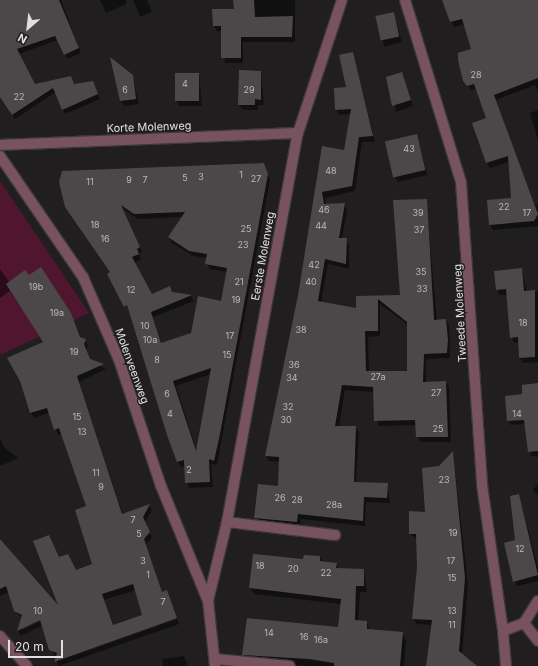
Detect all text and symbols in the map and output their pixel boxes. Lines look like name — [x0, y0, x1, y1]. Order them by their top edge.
north arrow — [8, 8, 48, 48]
text: N — [15, 30, 29, 47]
house number: 28 — [470, 70, 482, 80]
house number: 4 — [182, 79, 188, 89]
house number: 6 — [122, 85, 128, 95]
house number: 29 — [243, 85, 255, 95]
house number: 22 — [14, 92, 24, 102]
street label: Korte Molenweg — [106, 119, 192, 135]
house number: 43 — [403, 144, 415, 154]
house number: 48 — [325, 166, 337, 176]
house number: 1 — [239, 170, 243, 180]
house number: 3 — [198, 172, 204, 182]
house number: 5 — [182, 173, 188, 183]
house number: 27 — [251, 174, 261, 184]
house number: 9 — [126, 175, 132, 185]
house number: 7 — [142, 175, 148, 185]
house number: 11 — [86, 177, 94, 187]
house number: 22 — [499, 202, 509, 212]
house number: 46 — [318, 205, 330, 215]
house number: 39 — [412, 208, 424, 218]
house number: 17 — [523, 208, 531, 218]
street label: Eerste Molenweg — [249, 211, 277, 301]
house number: 18 — [90, 220, 100, 230]
house number: 44 — [315, 221, 327, 231]
house number: 25 — [241, 224, 251, 234]
house number: 37 — [414, 225, 424, 235]
house number: 16 — [100, 234, 110, 244]
house number: 23 — [237, 240, 249, 250]
house number: 42 — [308, 260, 320, 270]
street label: Tweede Molenweg — [451, 264, 469, 362]
house number: 35 — [415, 267, 427, 277]
house number: 21 — [234, 277, 244, 287]
house number: 40 — [305, 277, 317, 287]
house number: 19b — [29, 282, 43, 292]
house number: 33 — [416, 284, 428, 294]
house number: 12 — [126, 285, 136, 295]
house number: 19 — [231, 295, 241, 305]
house number: 19a — [50, 308, 64, 318]
house number: 18 — [518, 318, 528, 328]
house number: 10 — [140, 321, 150, 331]
house number: 38 — [295, 325, 307, 335]
street label: Molenveenweg — [112, 327, 152, 405]
house number: 17 — [226, 331, 234, 341]
house number: 10a — [143, 335, 157, 345]
house number: 19 — [69, 347, 79, 357]
house number: 15 — [222, 350, 232, 360]
house number: 8 — [154, 355, 160, 365]
house number: 36 — [288, 360, 300, 370]
house number: 27a — [370, 372, 386, 382]
house number: 34 — [286, 373, 298, 383]
house number: 27 — [431, 388, 441, 398]
house number: 6 — [164, 389, 170, 399]
house number: 32 — [282, 402, 294, 412]
house number: 4 — [167, 409, 173, 419]
house number: 14 — [512, 409, 522, 419]
house number: 15 — [72, 412, 82, 422]
house number: 30 — [280, 415, 292, 425]
house number: 25 — [433, 424, 443, 434]
house number: 13 — [77, 427, 87, 437]
house number: 2 — [186, 465, 192, 475]
house number: 11 — [92, 468, 100, 478]
house number: 23 — [438, 475, 450, 485]
house number: 9 — [98, 482, 104, 492]
house number: 26 — [274, 493, 286, 503]
house number: 28 — [291, 495, 303, 505]
house number: 28a — [326, 500, 342, 510]
house number: 7 — [130, 515, 136, 525]
house number: 19 — [448, 528, 458, 538]
house number: 5 — [136, 529, 142, 539]
house number: 12 — [515, 544, 525, 554]
house number: 3 — [140, 556, 146, 566]
house number: 17 — [447, 556, 455, 566]
house number: 18 — [255, 561, 265, 571]
house number: 20 — [287, 564, 299, 574]
house number: 22 — [321, 568, 331, 578]
house number: 1 — [146, 570, 150, 580]
house number: 15 — [447, 573, 457, 583]
house number: 7 — [160, 597, 166, 607]
house number: 10 — [33, 606, 43, 616]
house number: 13 — [447, 606, 457, 616]
house number: 11 — [448, 620, 456, 630]
house number: 14 — [264, 628, 274, 638]
scale bar — [10, 632, 65, 658]
house number: 16 — [299, 632, 309, 642]
house number: 16a — [314, 635, 328, 645]
text: 20 m — [15, 639, 44, 654]

